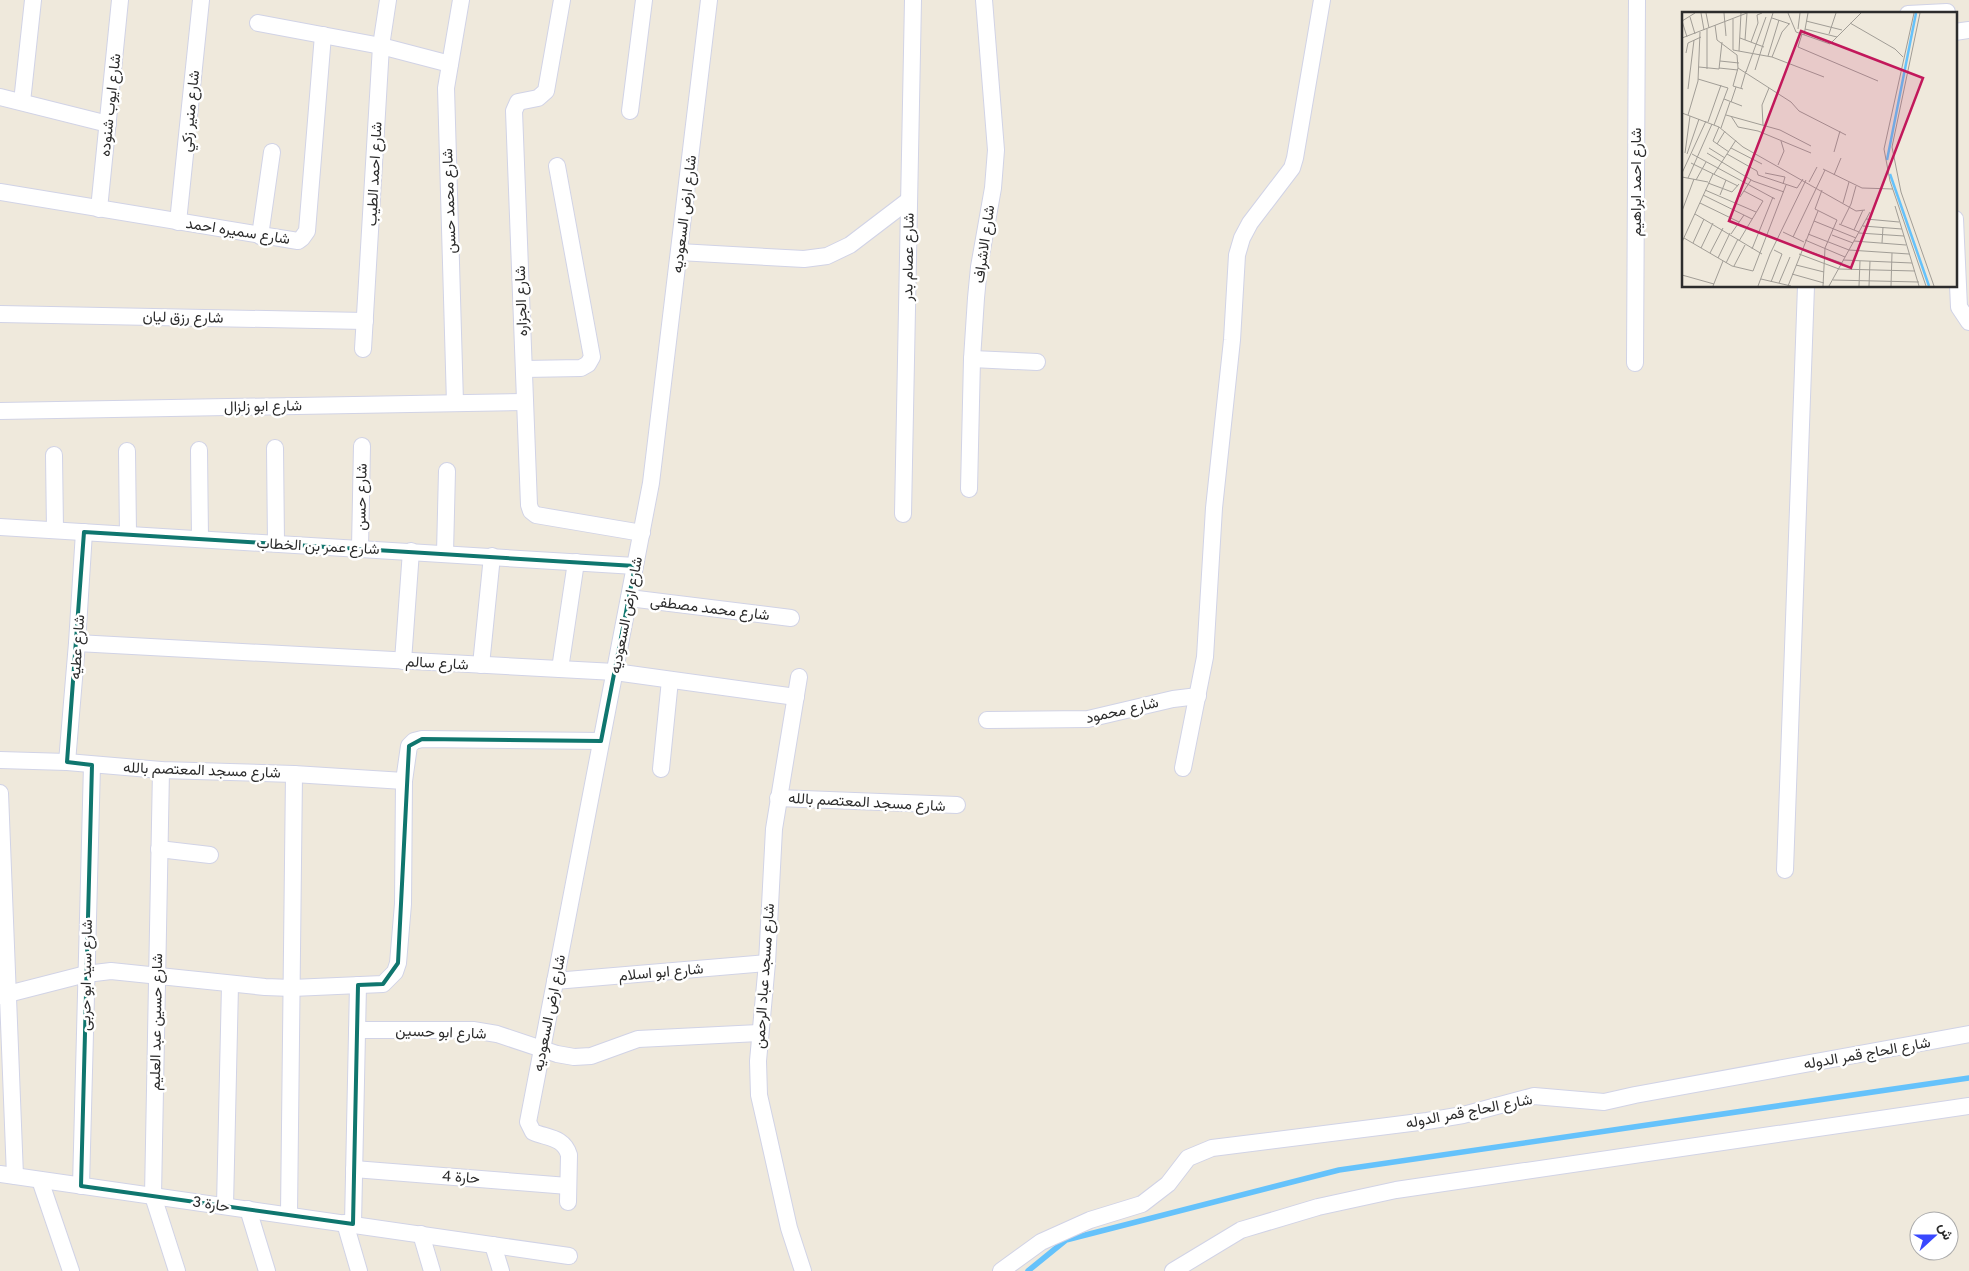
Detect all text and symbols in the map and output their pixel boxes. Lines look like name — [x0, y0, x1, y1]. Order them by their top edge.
inset map — [1682, 12, 1956, 288]
street label: شارع ايوب شنوده — [97, 52, 126, 158]
street label: شارع منير زكي — [178, 69, 207, 153]
street label: شارع احمد الطيب — [363, 121, 388, 227]
street label: شارع احمد ابراهيم — [1628, 127, 1647, 236]
street label: شارع محمد حسن — [439, 148, 462, 254]
street label: شارع ارض السعوديه — [669, 154, 702, 274]
street label: شارع الاشراف — [971, 204, 1000, 285]
street label: شارع عصام بدر — [899, 213, 920, 302]
street label: شارع سميره احمد — [184, 215, 291, 250]
street label: شارع الجزاره — [512, 265, 533, 337]
street label: شارع رزق ليان — [142, 308, 224, 329]
street label: شارع ابو زلزال — [224, 397, 302, 418]
street label: شارع حسن — [352, 463, 373, 531]
street label: شارع عمر بن الخطاب — [256, 535, 380, 560]
street label: شارع ارض السعوديه — [607, 555, 648, 675]
street label: شارع محمد مصطفى — [649, 593, 771, 626]
street label: شارع عطيه — [67, 614, 90, 680]
street label: شارع سالم — [405, 653, 469, 676]
street label: شارع محمود — [1084, 694, 1161, 729]
street label: شارع مسجد المعتصم بالله — [123, 759, 281, 784]
street label: شارع مسجد المعتصم بالله — [788, 790, 946, 817]
street label: شارع مسجد عباد الرحمن — [751, 903, 780, 1049]
street label: شارع سيد ابو حربى — [77, 919, 98, 1031]
street label: شارع حسين عبد العليم — [147, 953, 168, 1091]
street label: شارع ارض السعوديه — [530, 953, 571, 1073]
street label: شارع ابو اسلام — [618, 960, 704, 987]
street label: شارع ابو حسين — [395, 1022, 487, 1045]
street label: شارع الحاج قمر الدوله — [1802, 1034, 1932, 1075]
street label: شارع الحاج قمر الدوله — [1404, 1091, 1534, 1134]
street label: حارة 4 — [441, 1168, 480, 1189]
street label: حارة 3 — [191, 1193, 231, 1218]
north arrow — [1909, 1211, 1959, 1261]
text: ش — [1934, 1221, 1956, 1243]

